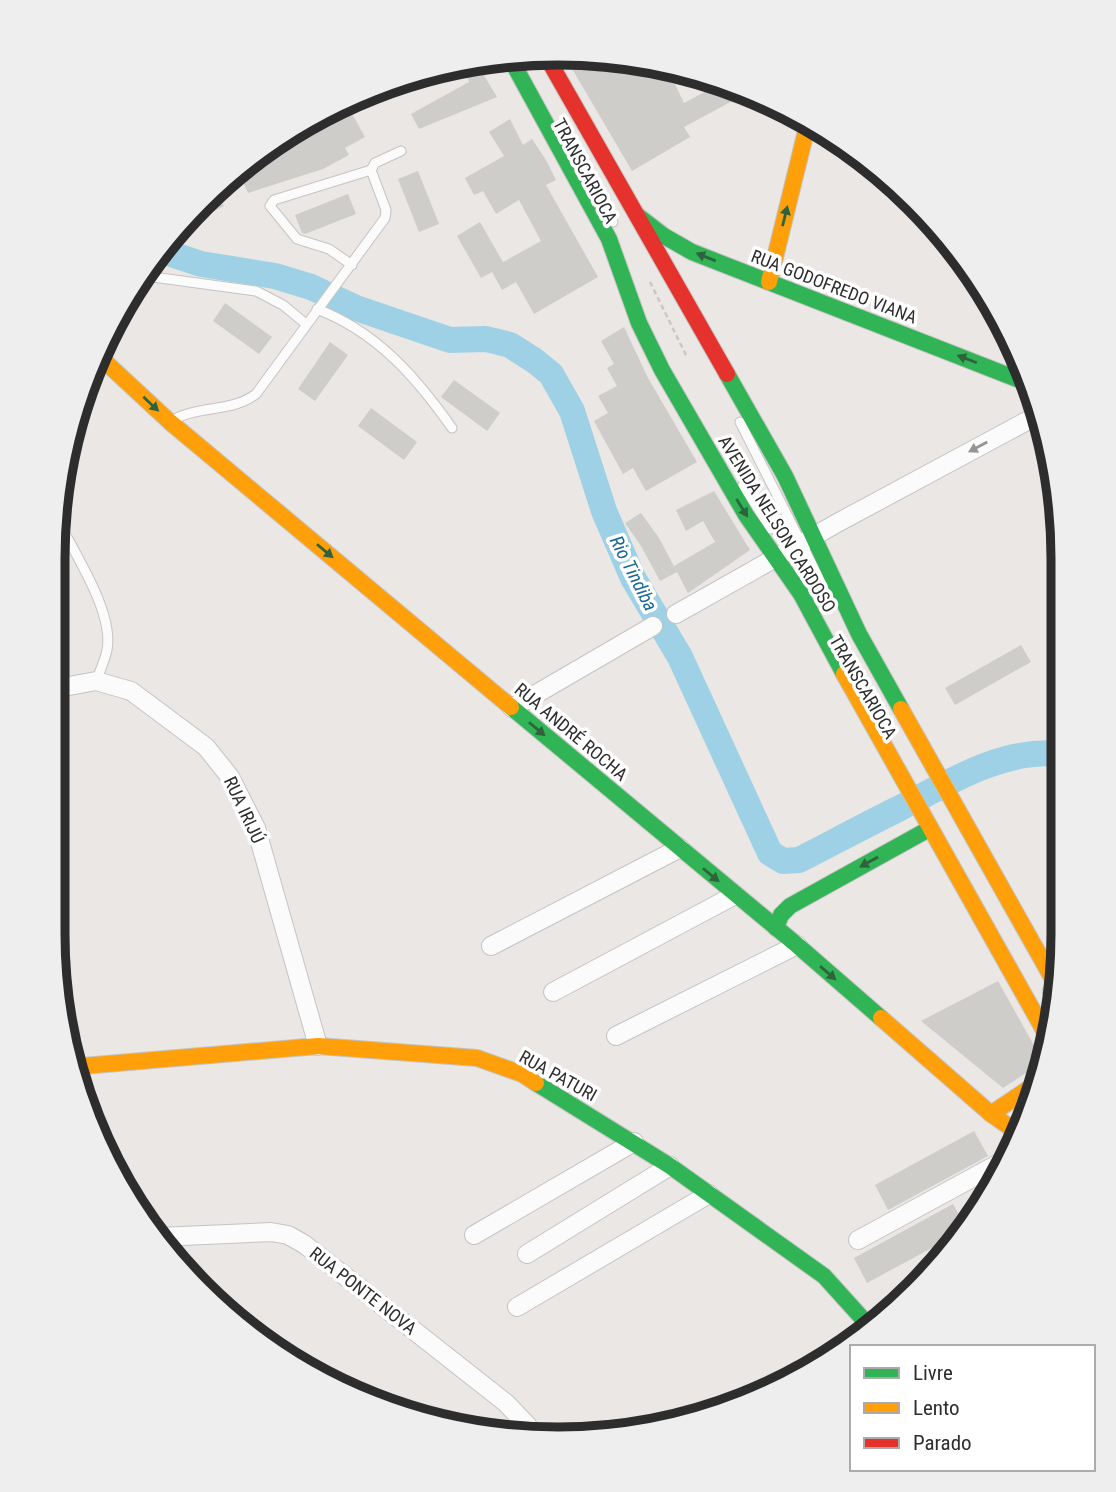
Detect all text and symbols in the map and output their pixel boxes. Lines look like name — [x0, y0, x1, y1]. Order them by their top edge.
street label: TRANSCARIOCA — [549, 115, 622, 227]
one-way arrow — [780, 205, 791, 227]
street label: RUA GODOFREDO VIANA — [748, 245, 921, 328]
one-way arrow — [695, 252, 716, 263]
one-way arrow — [956, 354, 977, 365]
one-way arrow — [142, 396, 159, 412]
street label: AVENIDA NELSON CARDOSO — [714, 432, 840, 616]
one-way arrow — [969, 441, 988, 453]
one-way arrow — [735, 498, 748, 518]
water label: Rio Tindiba — [605, 532, 662, 615]
one-way arrow — [316, 543, 334, 559]
street label: TRANSCARIOCA — [825, 631, 902, 743]
street label: RUA ANDRÉ ROCHA — [511, 678, 632, 785]
one-way arrow — [528, 721, 546, 737]
street label: RUA IRIJÚ — [220, 773, 269, 847]
one-way arrow — [860, 856, 879, 868]
one-way arrow — [703, 867, 720, 882]
one-way arrow — [820, 964, 837, 980]
street label: RUA PATURI — [516, 1046, 601, 1105]
street label: RUA PONTE NOVA — [306, 1242, 421, 1339]
legend — [850, 1345, 1095, 1471]
text: Livre — [913, 1361, 953, 1385]
text: Lento — [913, 1396, 960, 1420]
text: Parado — [913, 1431, 972, 1455]

